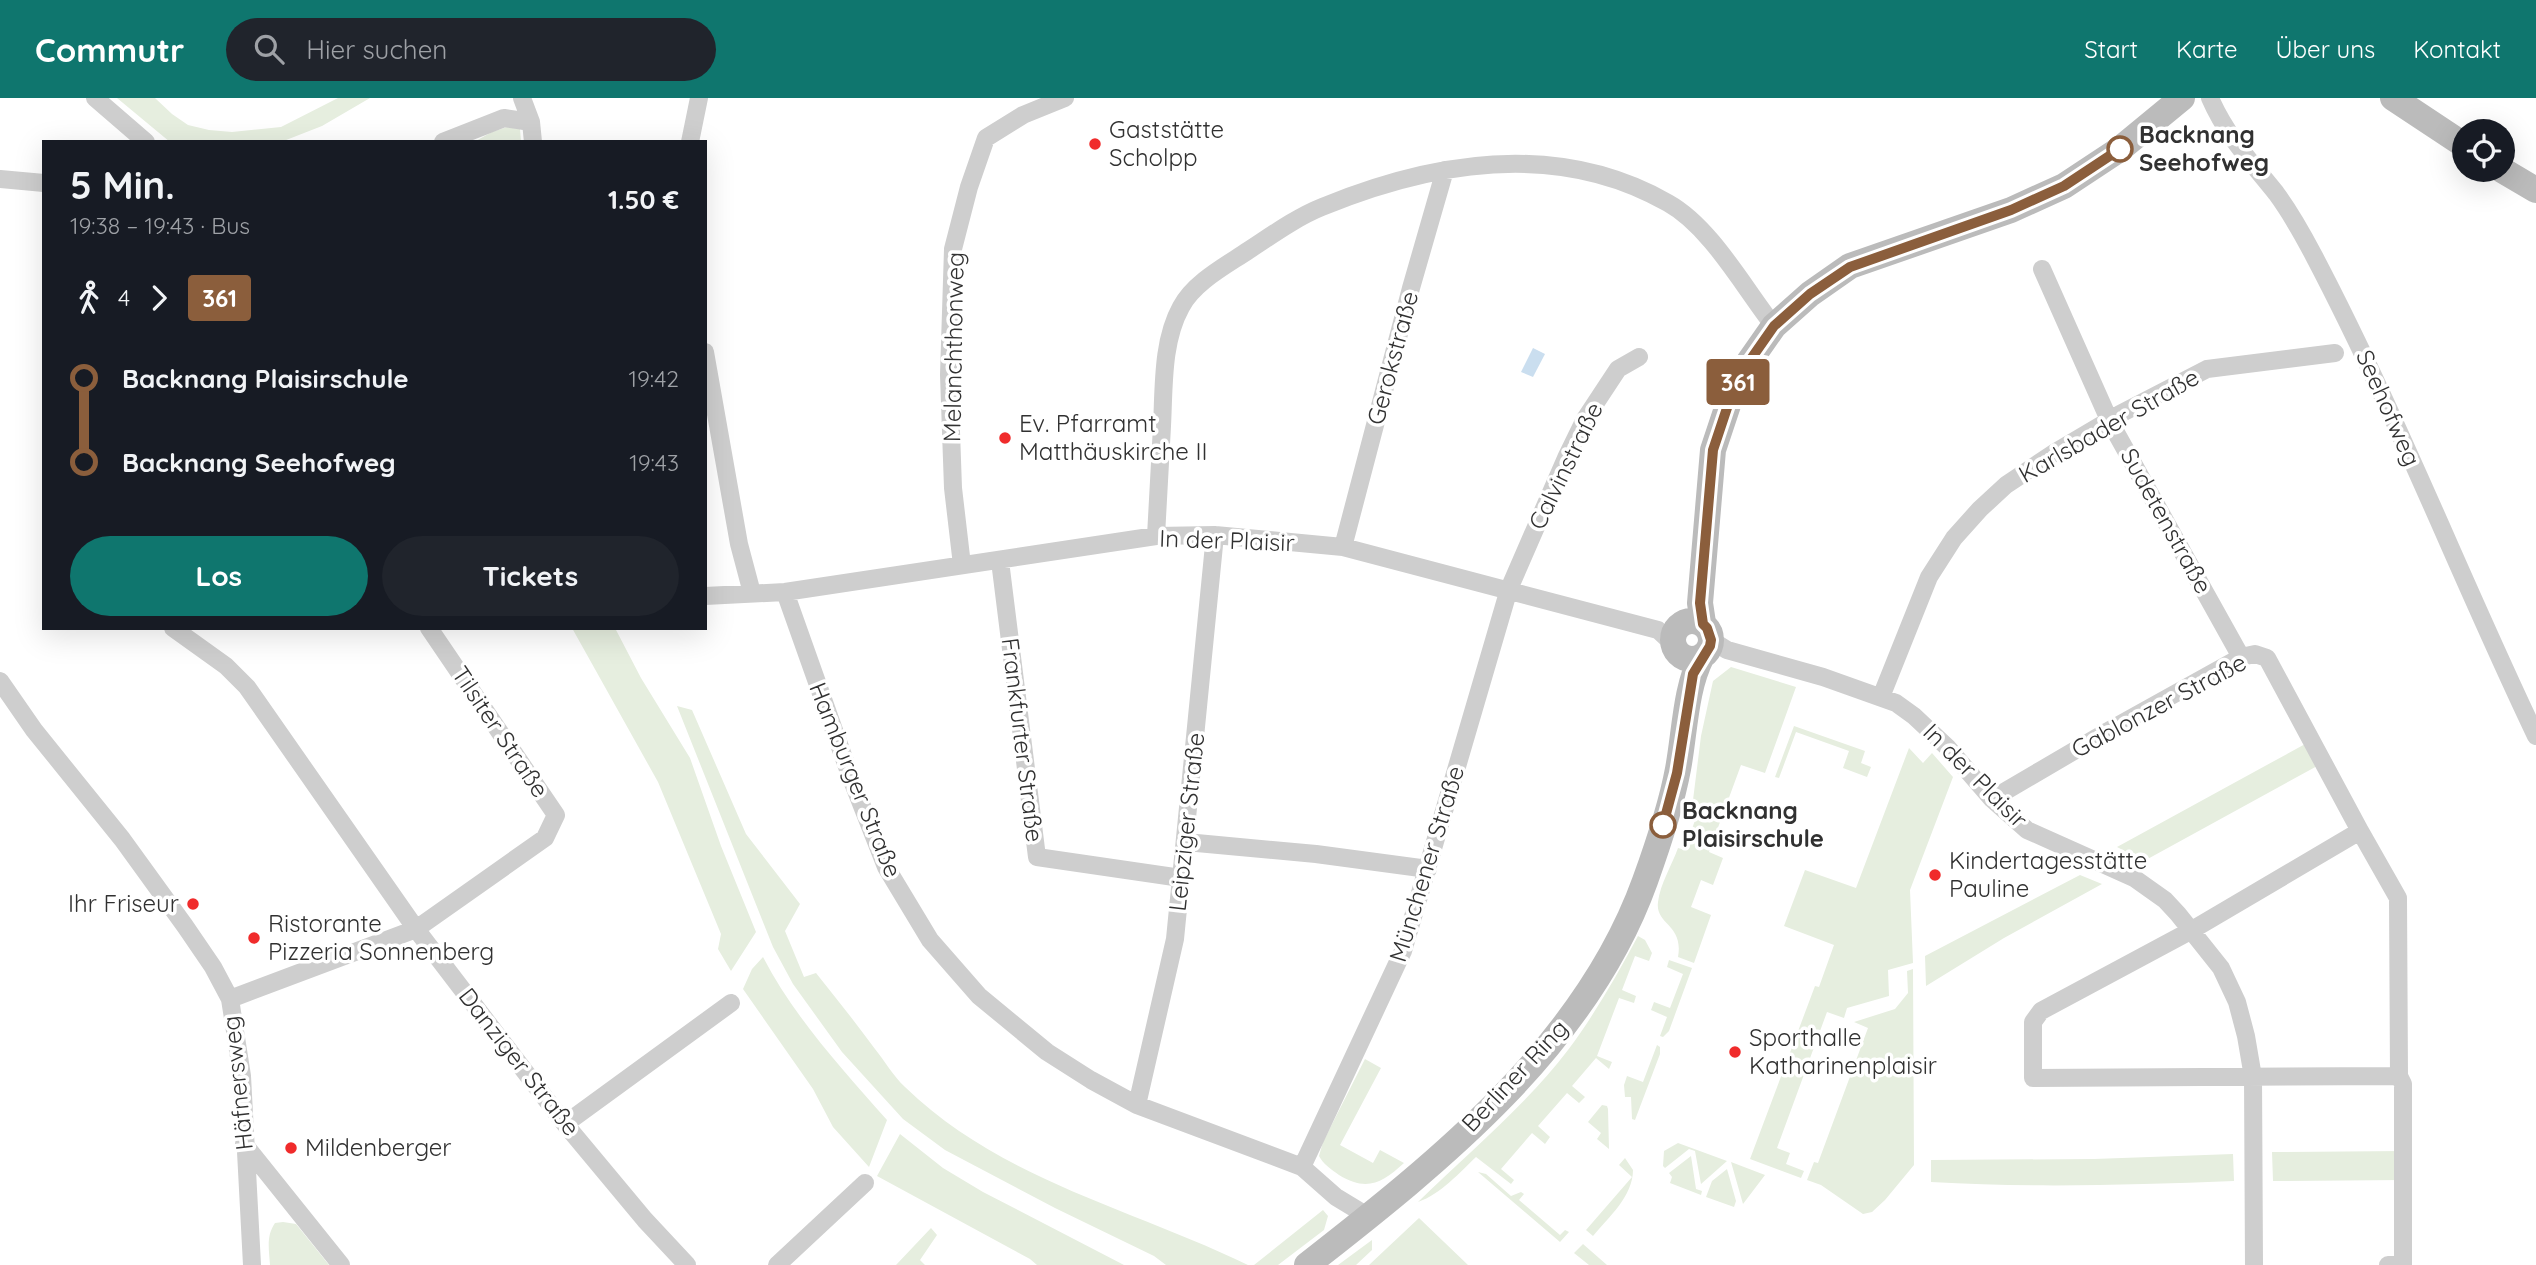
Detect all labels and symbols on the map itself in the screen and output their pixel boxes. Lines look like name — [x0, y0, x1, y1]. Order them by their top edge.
place label: Gaststätte Scholpp — [1109, 114, 1224, 172]
place label: Backnang Seehofweg — [2139, 119, 2269, 177]
marker: Gaststätte Scholpp — [1087, 136, 1103, 152]
marker: Backnang Seehofweg — [2107, 136, 2133, 162]
street label: Melanchthonweg — [936, 252, 970, 442]
street label: Gerokstraße — [1360, 288, 1424, 428]
street label: Seehofweg — [2350, 345, 2428, 470]
line badge: 361 — [1698, 359, 1778, 405]
street label: Karlsbader Straße — [2013, 361, 2204, 489]
street label: Calvinstraße — [1521, 397, 1609, 534]
place label: Ev. Pfarramt Matthäuskirche II — [1019, 408, 1207, 466]
marker: Ev. Pfarramt Matthäuskirche II — [997, 430, 1013, 446]
street label: Sudetenstraße — [2115, 443, 2219, 599]
street label: In der Plaisir — [1159, 523, 1295, 557]
street label: Frankfurter Straße — [996, 636, 1050, 844]
street label: Gablonzer Straße — [2066, 646, 2251, 764]
street label: Tilsiter Straße — [446, 660, 556, 803]
street label: Hamburger Straße — [803, 678, 909, 882]
street label: In der Plaisir — [1917, 717, 2034, 834]
street label: Leipziger Straße — [1162, 731, 1210, 913]
street label: Münchener Straße — [1382, 762, 1470, 965]
place label: Backnang Plaisirschule — [1682, 795, 1824, 853]
marker: Backnang Plaisirschule — [1650, 812, 1676, 838]
place label: Kindertagesstätte Pauline — [1949, 845, 2147, 903]
marker: Kindertagesstätte Pauline — [1927, 867, 1943, 883]
place label: Ihr Friseur — [68, 888, 179, 918]
marker: Ihr Friseur — [185, 896, 201, 912]
place label: Ristorante Pizzeria Sonnenberg — [268, 908, 494, 966]
marker: Ristorante Pizzeria Sonnenberg — [246, 930, 262, 946]
street label: Danziger Straße — [453, 981, 587, 1141]
street label: Berliner Ring — [1455, 1013, 1574, 1138]
street label: Häfnersweg — [215, 1014, 259, 1152]
place label: Sporthalle Katharinenplaisir — [1749, 1022, 1937, 1080]
marker: Sporthalle Katharinenplaisir — [1727, 1044, 1743, 1060]
place label: Mildenberger — [305, 1132, 452, 1162]
marker: Mildenberger — [283, 1140, 299, 1156]

